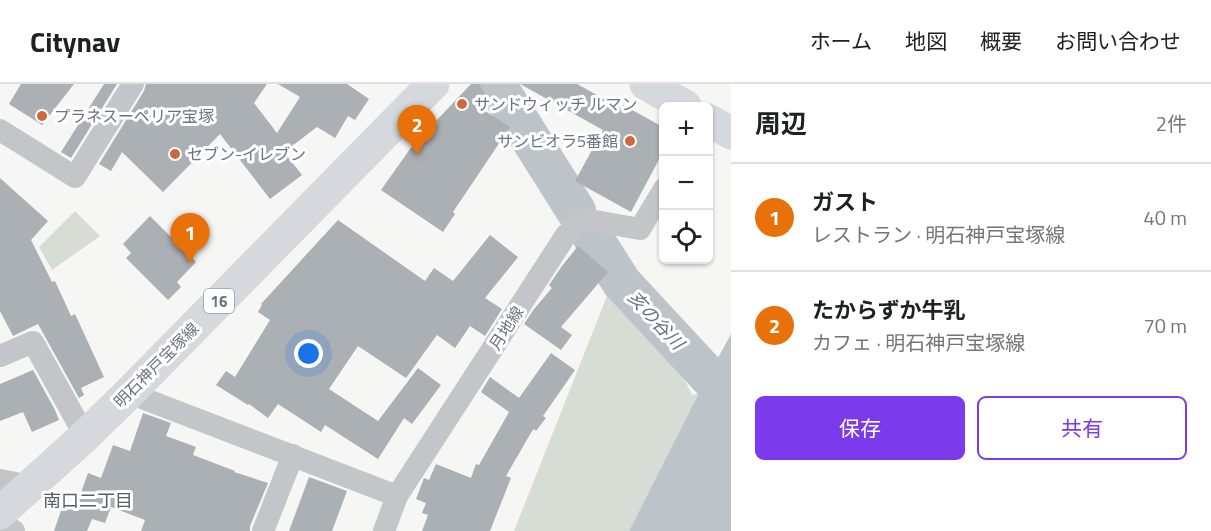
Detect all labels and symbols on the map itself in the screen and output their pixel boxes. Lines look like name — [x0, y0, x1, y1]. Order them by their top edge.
place label: サンドウィッチ ルマン — [474, 92, 638, 116]
marker: サンドウィッチ ルマン — [455, 97, 469, 111]
place label: プラネスーペリア宝塚 — [54, 104, 214, 128]
pin: 2 — [398, 106, 436, 155]
marker: プラネスーペリア宝塚 — [35, 109, 49, 123]
place label: サンビオラ5番館 — [497, 129, 618, 153]
marker: サンビオラ5番館 — [623, 134, 637, 148]
place label: セブン-イレブン — [187, 142, 306, 166]
marker: セブン-イレブン — [168, 147, 182, 161]
pin: 1 — [170, 214, 210, 263]
water label: 亥の谷川 — [622, 284, 692, 357]
road number: 16 — [204, 289, 234, 313]
street label: 月地線 — [483, 301, 529, 355]
street label: 明石神戸宝塚線 — [108, 317, 204, 413]
your location — [294, 339, 323, 368]
district label: 南口二丁目 — [43, 487, 133, 514]

